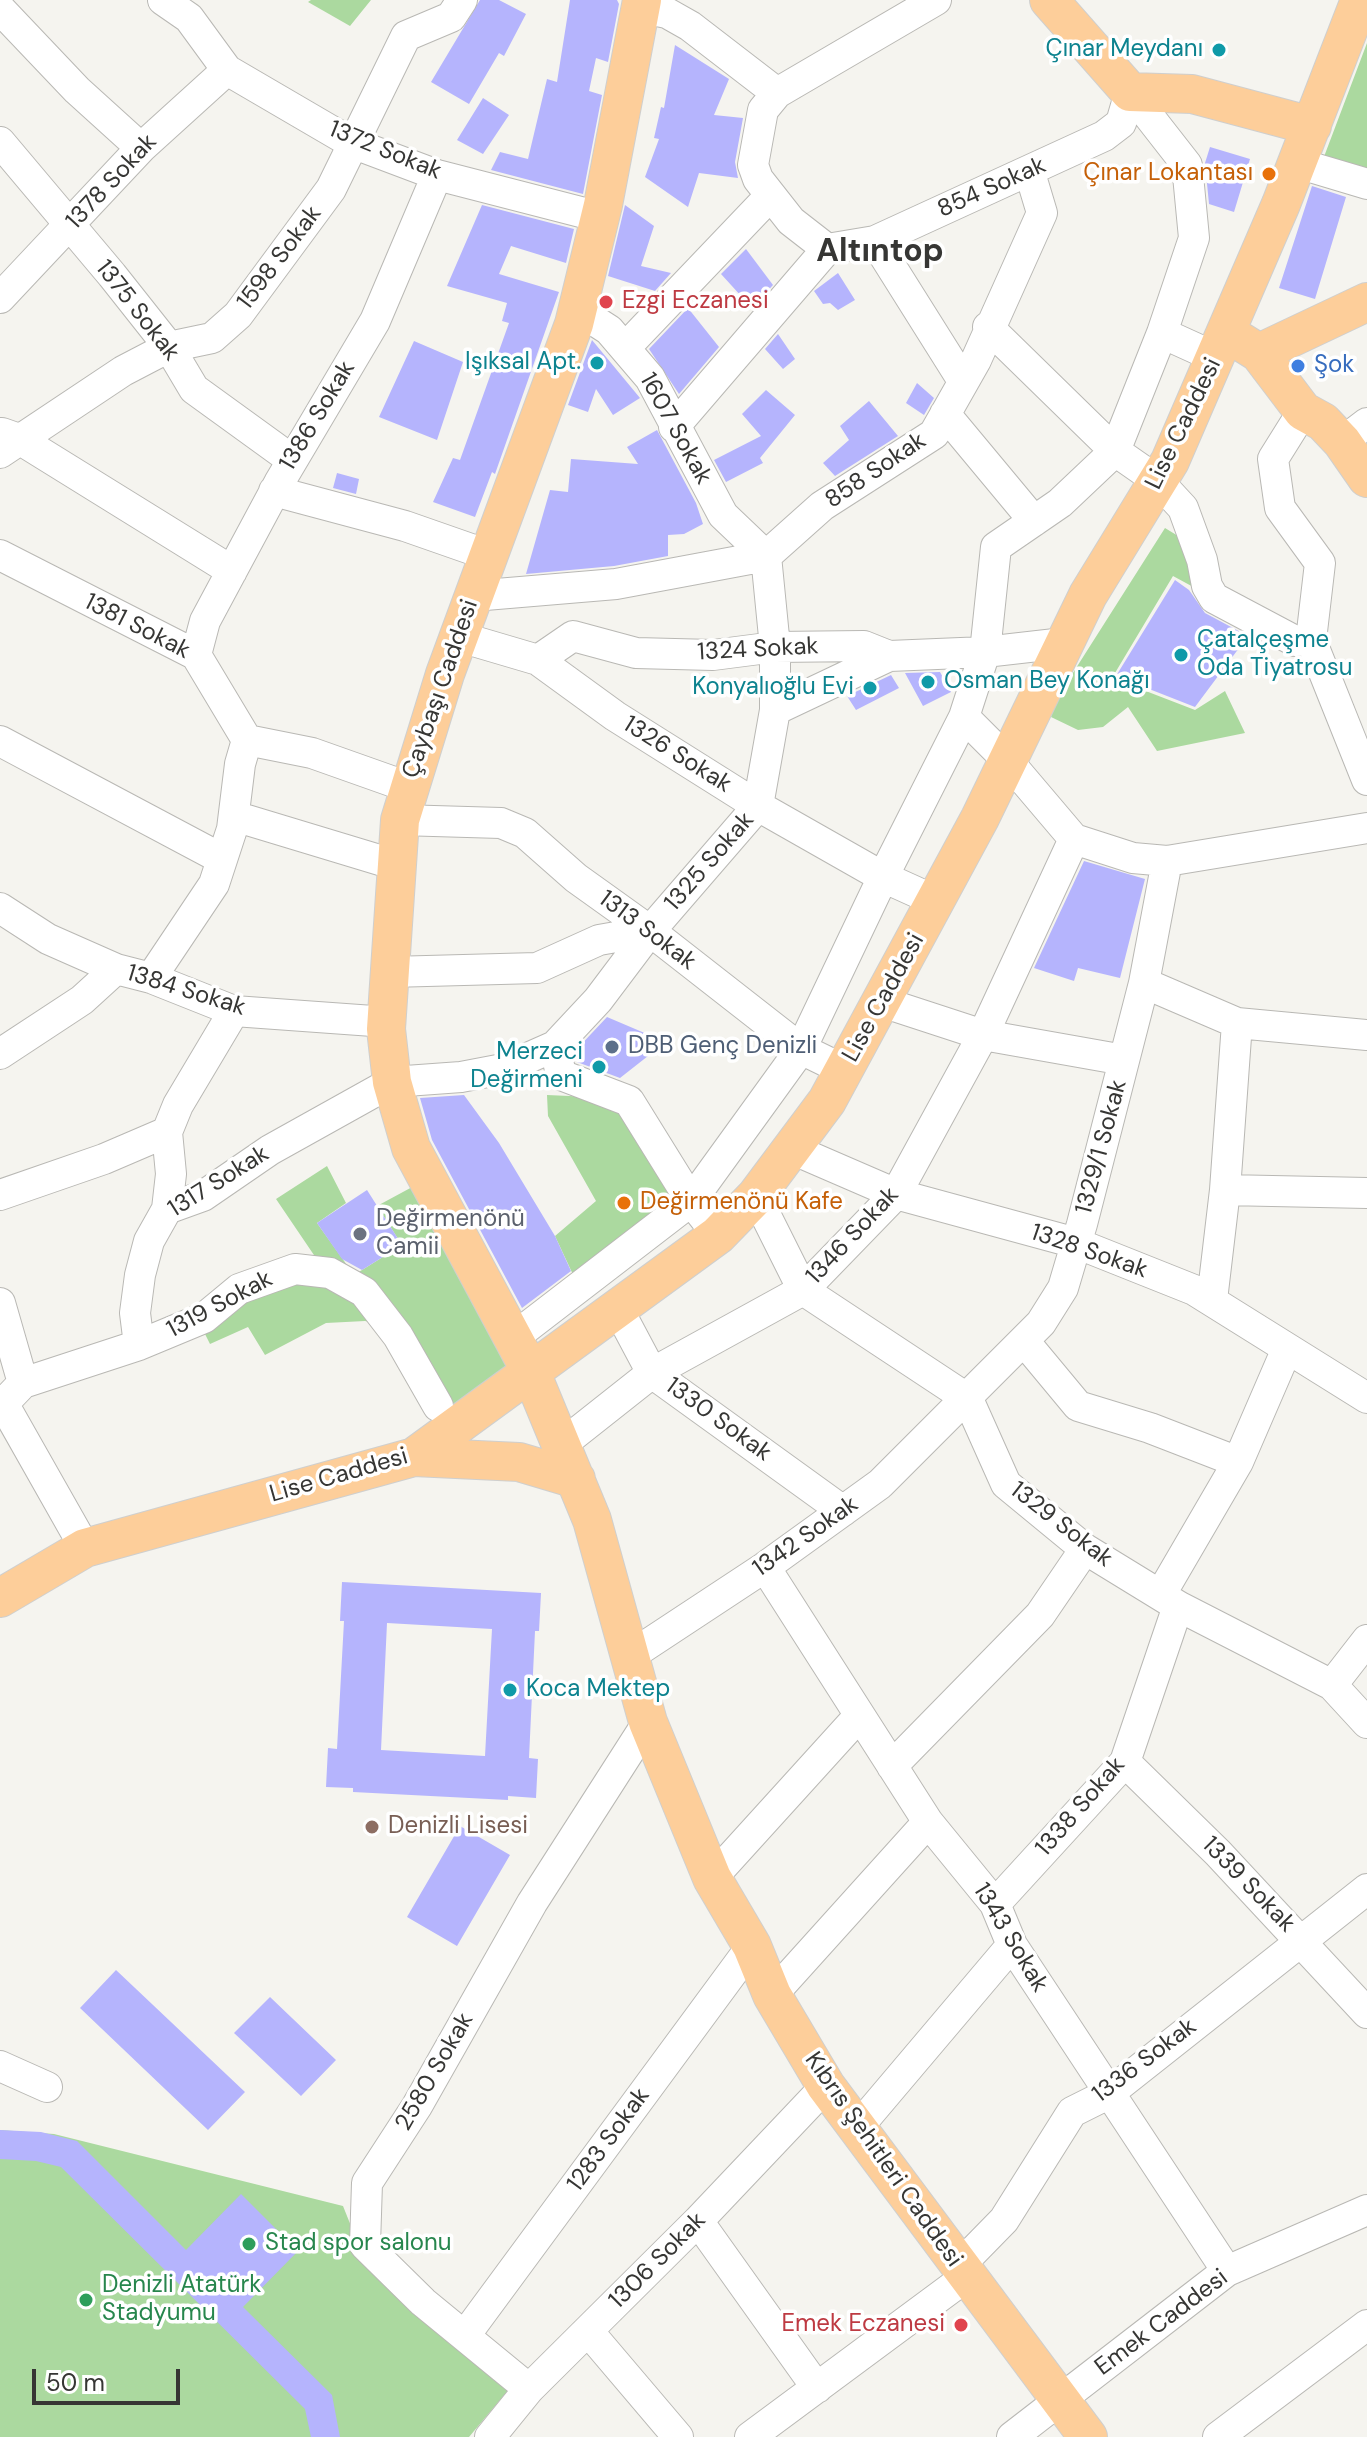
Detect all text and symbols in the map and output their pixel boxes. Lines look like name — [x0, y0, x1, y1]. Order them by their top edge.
place label: Çınar Meydanı — [1046, 36, 1203, 64]
marker: Çınar Meydanı — [1210, 41, 1228, 59]
street label: 1372 Sokak — [324, 115, 446, 187]
street label: 1378 Sokak — [61, 128, 163, 236]
street label: 854 Sokak — [933, 151, 1051, 225]
place label: Çınar Lokantası — [1083, 160, 1253, 188]
marker: Çınar Lokantası — [1260, 165, 1278, 183]
street label: 1598 Sokak — [232, 200, 328, 316]
district label: Altıntop — [816, 234, 944, 272]
street label: 1375 Sokak — [89, 255, 185, 367]
place label: Ezgi Eczanesi — [622, 288, 769, 316]
marker: Ezgi Eczanesi — [597, 293, 615, 311]
place label: Işıksal Apt. — [465, 349, 581, 377]
place label: Şok — [1314, 352, 1354, 380]
marker: Işıksal Apt. — [588, 354, 606, 372]
street label: Lise Caddesi — [1140, 354, 1228, 494]
street label: 1386 Sokak — [274, 356, 362, 476]
marker: Şok — [1289, 357, 1307, 375]
street label: 1607 Sokak — [633, 368, 717, 490]
street label: 858 Sokak — [820, 427, 932, 515]
street label: 1381 Sokak — [79, 588, 195, 666]
street label: Çaybaşı Caddesi — [397, 596, 485, 782]
place label: Çatalçeşme Oda Tiyatrosu — [1197, 627, 1352, 683]
street label: 1324 Sokak — [697, 632, 819, 668]
marker: Çatalçeşme Oda Tiyatrosu — [1172, 646, 1190, 664]
place label: Osman Bey Konağı — [944, 668, 1150, 696]
marker: Osman Bey Konağı — [919, 673, 937, 691]
place label: Konyalıoğlu Evi — [692, 674, 854, 702]
marker: Konyalıoğlu Evi — [861, 679, 879, 697]
street label: 1326 Sokak — [618, 710, 736, 800]
street label: 1325 Sokak — [659, 807, 761, 917]
street label: 1313 Sokak — [593, 885, 701, 977]
street label: Lise Caddesi — [837, 929, 931, 1067]
street label: 1384 Sokak — [123, 959, 249, 1023]
place label: DBB Genç Denizli — [628, 1033, 817, 1061]
marker: DBB Genç Denizli — [603, 1038, 621, 1056]
place label: Merzeci Değirmeni — [470, 1039, 583, 1095]
marker: Merzeci Değirmeni — [590, 1058, 608, 1076]
street label: 1329/1 Sokak — [1070, 1077, 1134, 1217]
street label: 1317 Sokak — [163, 1140, 275, 1224]
street label: 1346 Sokak — [801, 1181, 905, 1291]
place label: Değirmenönü Kafe — [640, 1189, 843, 1217]
marker: Değirmenönü Kafe — [615, 1194, 633, 1212]
place label: Değirmenönü Camii — [376, 1206, 525, 1262]
street label: 1328 Sokak — [1027, 1219, 1151, 1285]
marker: Değirmenönü Camii — [351, 1225, 369, 1243]
street label: 1319 Sokak — [162, 1265, 278, 1345]
street label: 1330 Sokak — [659, 1372, 777, 1468]
street label: Lise Caddesi — [267, 1443, 411, 1509]
street label: 1329 Sokak — [1004, 1476, 1118, 1574]
street label: 1342 Sokak — [748, 1490, 864, 1584]
place label: Koca Mektep — [526, 1676, 670, 1704]
marker: Koca Mektep — [501, 1681, 519, 1699]
street label: 1338 Sokak — [1030, 1751, 1132, 1863]
place label: Denizli Lisesi — [388, 1813, 528, 1841]
marker: Denizli Lisesi — [363, 1818, 381, 1836]
street label: 1339 Sokak — [1195, 1831, 1301, 1939]
street label: 1343 Sokak — [966, 1878, 1054, 1998]
street label: 2580 Sokak — [390, 2008, 480, 2136]
street label: 1336 Sokak — [1087, 2013, 1203, 2109]
street label: Kıbrıs Şehitleri Caddesi — [798, 2047, 968, 2273]
street label: 1283 Sokak — [562, 2082, 656, 2198]
street label: 1306 Sokak — [604, 2207, 712, 2315]
place label: Stad spor salonu — [265, 2230, 452, 2258]
marker: Stad spor salonu — [240, 2235, 258, 2253]
street label: Emek Caddesi — [1090, 2264, 1234, 2382]
place label: Denizli Atatürk Stadyumu — [102, 2272, 261, 2328]
marker: Denizli Atatürk Stadyumu — [77, 2291, 95, 2309]
place label: Emek Eczanesi — [781, 2311, 945, 2339]
marker: Emek Eczanesi — [952, 2316, 970, 2334]
scale bar — [36, 2353, 184, 2403]
text: 50 m — [46, 2367, 105, 2398]

